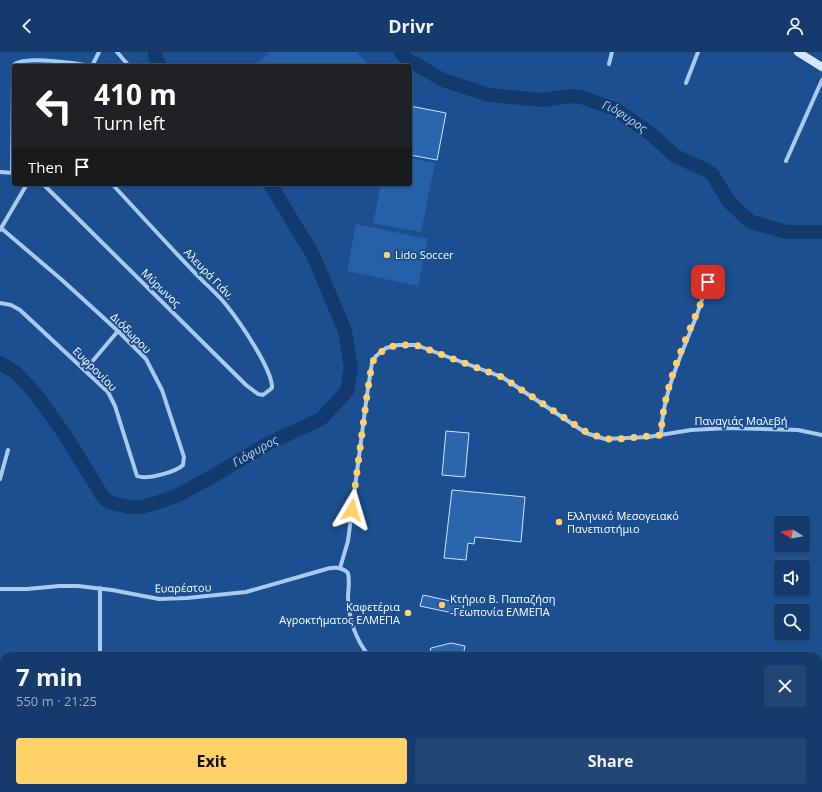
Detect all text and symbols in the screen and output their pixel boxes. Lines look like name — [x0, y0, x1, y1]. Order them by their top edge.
text: Drivr — [388, 14, 434, 38]
icon: back — [16, 15, 38, 37]
icon: person — [784, 15, 806, 37]
text: 410 m — [94, 75, 177, 113]
icon: left — [28, 80, 80, 132]
water label: Γιόφυρος — [600, 96, 651, 137]
text: Turn left — [94, 111, 165, 135]
icon: arrive — [71, 156, 93, 178]
text: Then — [28, 157, 63, 177]
street label: Αλευρά Γιάν. — [181, 245, 238, 303]
place label: Lido Soccer — [395, 247, 454, 262]
marker: Lido Soccer — [382, 250, 392, 260]
street label: Μύρωνος — [138, 265, 184, 310]
pin — [691, 265, 725, 299]
icon: arrive — [697, 271, 719, 293]
street label: Διόδωρου — [108, 309, 155, 356]
street label: Ευφρονίου — [70, 343, 121, 394]
street label: Παναγιάς Μαλεβή — [694, 413, 788, 428]
water label: Γιόφυρος — [229, 431, 281, 471]
position arrow — [331, 489, 373, 531]
place label: Ελληνικό Μεσογειακό Πανεπιστήμιο — [567, 508, 679, 536]
north arrow — [774, 516, 810, 552]
map controls — [774, 516, 810, 640]
marker: Ελληνικό Μεσογειακό Πανεπιστήμιο — [554, 517, 564, 527]
button: sound — [774, 560, 810, 596]
street label: Ευαρέστου — [155, 580, 212, 595]
place label: Κτήριο Β. Παπαζήση -Γεωπονία ΕΛΜΕΠΑ — [450, 591, 555, 619]
place label: Καφετέρια Αγροκτήματος ΕΛΜΕΠΑ — [279, 599, 400, 627]
marker: Κτήριο Β. Παπαζήση -Γεωπονία ΕΛΜΕΠΑ — [437, 600, 447, 610]
button: search — [774, 604, 810, 640]
marker: Καφετέρια Αγροκτήματος ΕΛΜΕΠΑ — [403, 608, 413, 618]
text: 7 min — [16, 660, 83, 693]
button: close — [764, 665, 806, 707]
text: 550 m · 21:25 — [16, 692, 97, 710]
button: Exit — [16, 738, 407, 784]
button: Share — [415, 738, 806, 784]

